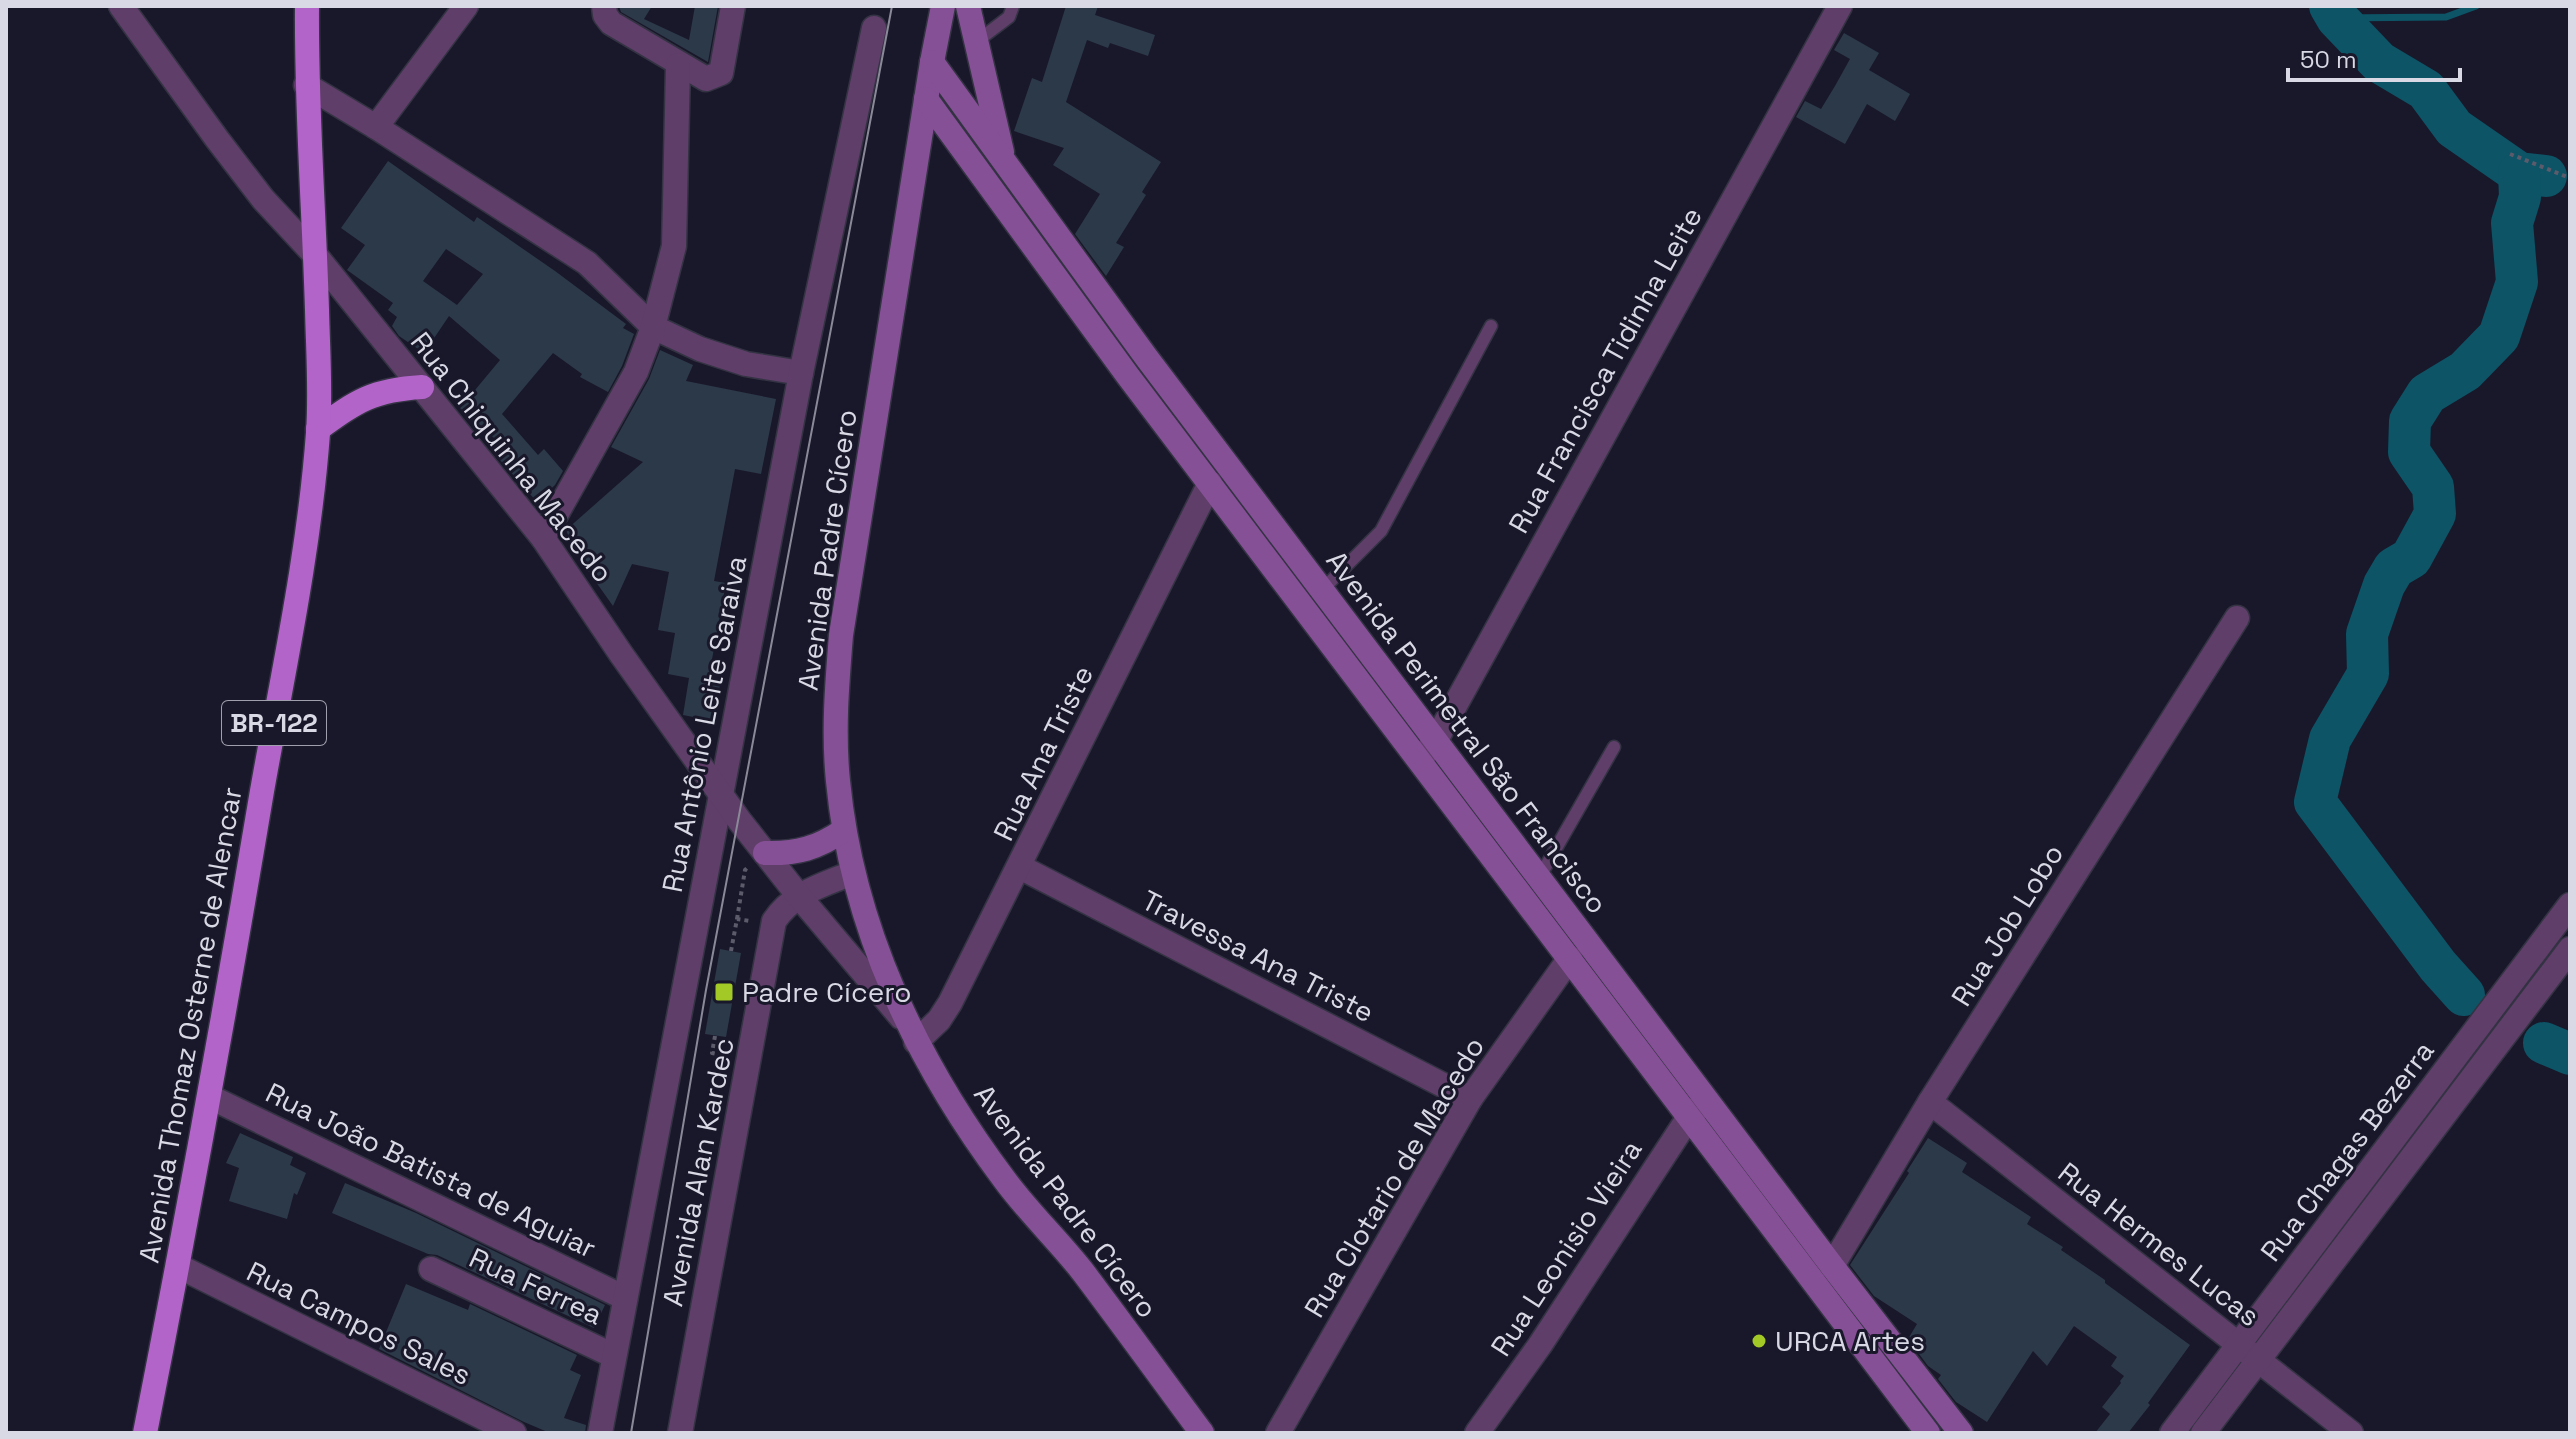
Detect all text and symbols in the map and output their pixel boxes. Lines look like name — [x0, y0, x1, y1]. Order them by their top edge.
scale bar — [2288, 32, 2460, 82]
text: 50 m — [2300, 44, 2357, 75]
street label: Rua Francisca Tidinha Leite — [1500, 201, 1710, 539]
street label: Rua Chiquinha Macedo — [403, 324, 621, 590]
street label: Avenida Padre Cícero — [789, 407, 865, 693]
street label: Avenida Perimetral São Francisco — [1319, 543, 1615, 921]
street label: Rua Antônio Leite Saraiva — [654, 553, 754, 895]
street label: Rua Ana Triste — [985, 660, 1101, 846]
road number: BR-122 — [222, 701, 326, 745]
street label: Avenida Thomaz Osterne de Alencar — [130, 784, 250, 1266]
street label: Rua Job Lobo — [1943, 837, 2071, 1013]
street label: Travessa Ana Triste — [1136, 882, 1380, 1030]
place label: Padre Cícero — [742, 974, 912, 1010]
marker: Padre Cícero — [713, 981, 735, 1003]
street label: Rua Clotario de Macedo — [1296, 1030, 1492, 1324]
street label: Rua Chagas Bezerra — [2252, 1034, 2442, 1268]
street label: Avenida Alan Kardec — [654, 1035, 742, 1309]
street label: Rua João Batista de Aguiar — [260, 1074, 602, 1266]
street label: Avenida Padre Cícero — [966, 1077, 1166, 1325]
street label: Rua Leonisio Vieira — [1483, 1133, 1649, 1363]
street label: Rua Hermes Lucas — [2051, 1154, 2267, 1334]
street label: Rua Ferrea — [464, 1239, 608, 1333]
street label: Rua Campos Sales — [241, 1253, 477, 1393]
place label: URCA Artes — [1775, 1323, 1925, 1359]
marker: URCA Artes — [1750, 1332, 1768, 1350]

